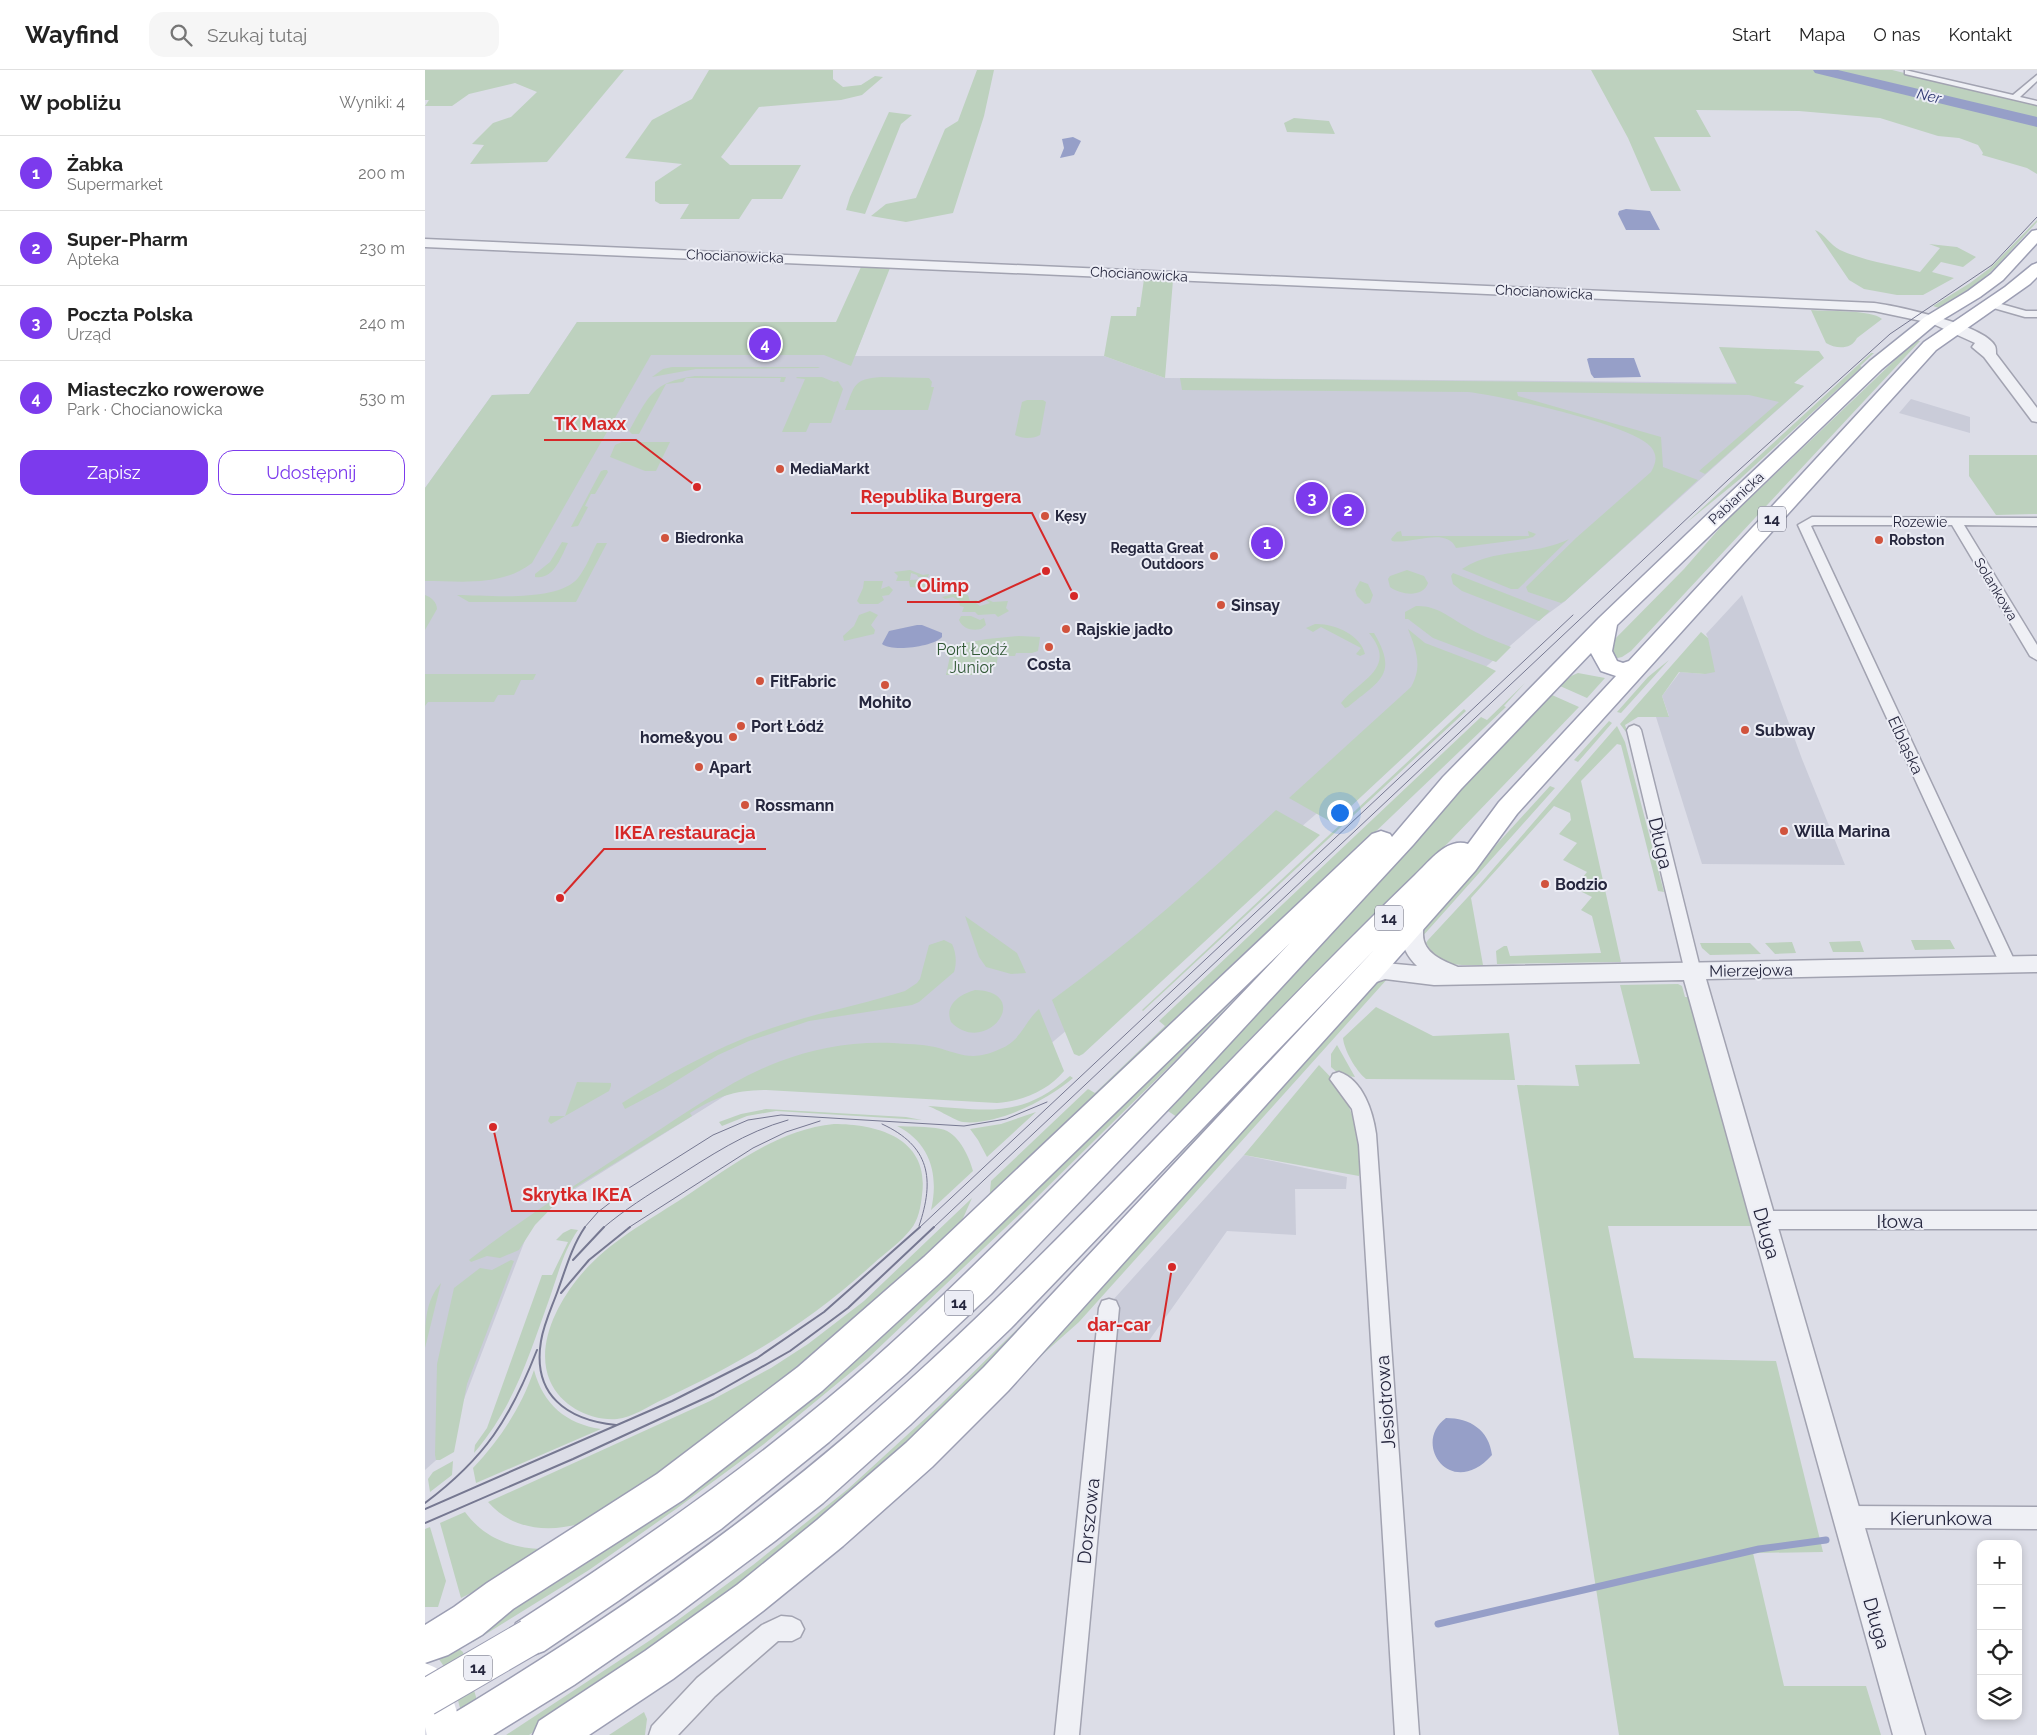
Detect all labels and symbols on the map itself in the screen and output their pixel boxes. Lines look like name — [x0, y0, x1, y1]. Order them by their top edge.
water label: Ner — [1915, 85, 1944, 108]
street label: Chocianowicka — [686, 246, 784, 266]
street label: Chocianowicka — [1090, 263, 1188, 285]
street label: Chocianowicka — [1495, 281, 1593, 303]
pin: 4 — [749, 325, 781, 363]
callout: TK Maxx — [544, 407, 636, 440]
text: TK Maxx — [554, 413, 627, 434]
place label: MediaMarkt — [790, 461, 870, 477]
marker: MediaMarkt — [774, 463, 786, 475]
street label: Pabianicka — [1705, 468, 1767, 528]
pin: 3 — [1296, 479, 1328, 517]
callout: Republika Burgera — [851, 480, 1032, 513]
text: Republika Burgera — [861, 486, 1021, 507]
pin: 2 — [1332, 491, 1364, 529]
road number: 14 — [1758, 506, 1786, 532]
place label: Kęsy — [1055, 508, 1087, 524]
marker: Kęsy — [1039, 510, 1051, 522]
street label: Rozewie — [1893, 514, 1947, 530]
pin: 1 — [1251, 524, 1283, 562]
place label: Biedronka — [675, 530, 744, 546]
marker: Biedronka — [659, 532, 671, 544]
place label: Robston — [1889, 532, 1945, 548]
marker: Robston — [1873, 534, 1885, 546]
place label: Regatta Great Outdoors — [1110, 540, 1205, 572]
marker: Regatta Great Outdoors — [1208, 550, 1220, 562]
street label: Solankowa — [1971, 555, 2021, 623]
callout: Olimp — [907, 569, 979, 602]
text: Olimp — [917, 575, 969, 596]
place label: Sinsay — [1231, 596, 1280, 615]
marker: Sinsay — [1215, 599, 1227, 611]
place label: Rajskie jadło — [1076, 620, 1173, 639]
marker: Rajskie jadło — [1060, 623, 1072, 635]
park label: Port Łodź Junior — [937, 640, 1008, 677]
marker: Costa — [1043, 641, 1055, 653]
place label: Costa — [1027, 655, 1071, 674]
place label: FitFabric — [770, 672, 837, 691]
marker: FitFabric — [754, 675, 766, 687]
marker: Mohito — [879, 679, 891, 691]
place label: Mohito — [859, 693, 912, 712]
street label: Elbląska — [1884, 713, 1927, 777]
place label: Port Łódź — [751, 717, 824, 736]
marker: Port Łódź — [735, 720, 747, 732]
place label: Subway — [1755, 721, 1816, 740]
marker: Subway — [1739, 724, 1751, 736]
place label: home&you — [640, 728, 723, 747]
marker: home&you — [727, 731, 739, 743]
place label: Apart — [709, 758, 751, 777]
marker: Apart — [693, 761, 705, 773]
place label: Rossmann — [755, 796, 834, 815]
marker: Rossmann — [739, 799, 751, 811]
your location — [1327, 800, 1353, 826]
street label: Długa — [1644, 815, 1678, 871]
callout: IKEA restauracja — [604, 816, 766, 849]
text: IKEA restauracja — [614, 822, 756, 843]
place label: Willa Marina — [1794, 822, 1890, 841]
marker: Willa Marina — [1778, 825, 1790, 837]
place label: Bodzio — [1555, 875, 1608, 894]
marker: Bodzio — [1539, 878, 1551, 890]
road number: 14 — [1375, 906, 1403, 930]
street label: Mierzejowa — [1709, 960, 1793, 981]
callout: Skrytka IKEA — [512, 1178, 642, 1211]
text: Skrytka IKEA — [522, 1184, 633, 1205]
street label: Długa — [1749, 1205, 1785, 1261]
street label: Iłowa — [1877, 1210, 1923, 1232]
road number: 14 — [945, 1290, 973, 1316]
callout: dar-car — [1077, 1308, 1160, 1341]
text: dar-car — [1087, 1314, 1151, 1335]
street label: Jesiotrowa — [1371, 1354, 1399, 1450]
street label: Dorszowa — [1073, 1477, 1103, 1565]
street label: Kierunkowa — [1890, 1507, 1992, 1529]
street label: Długa — [1859, 1595, 1895, 1651]
road number: 14 — [464, 1656, 492, 1680]

